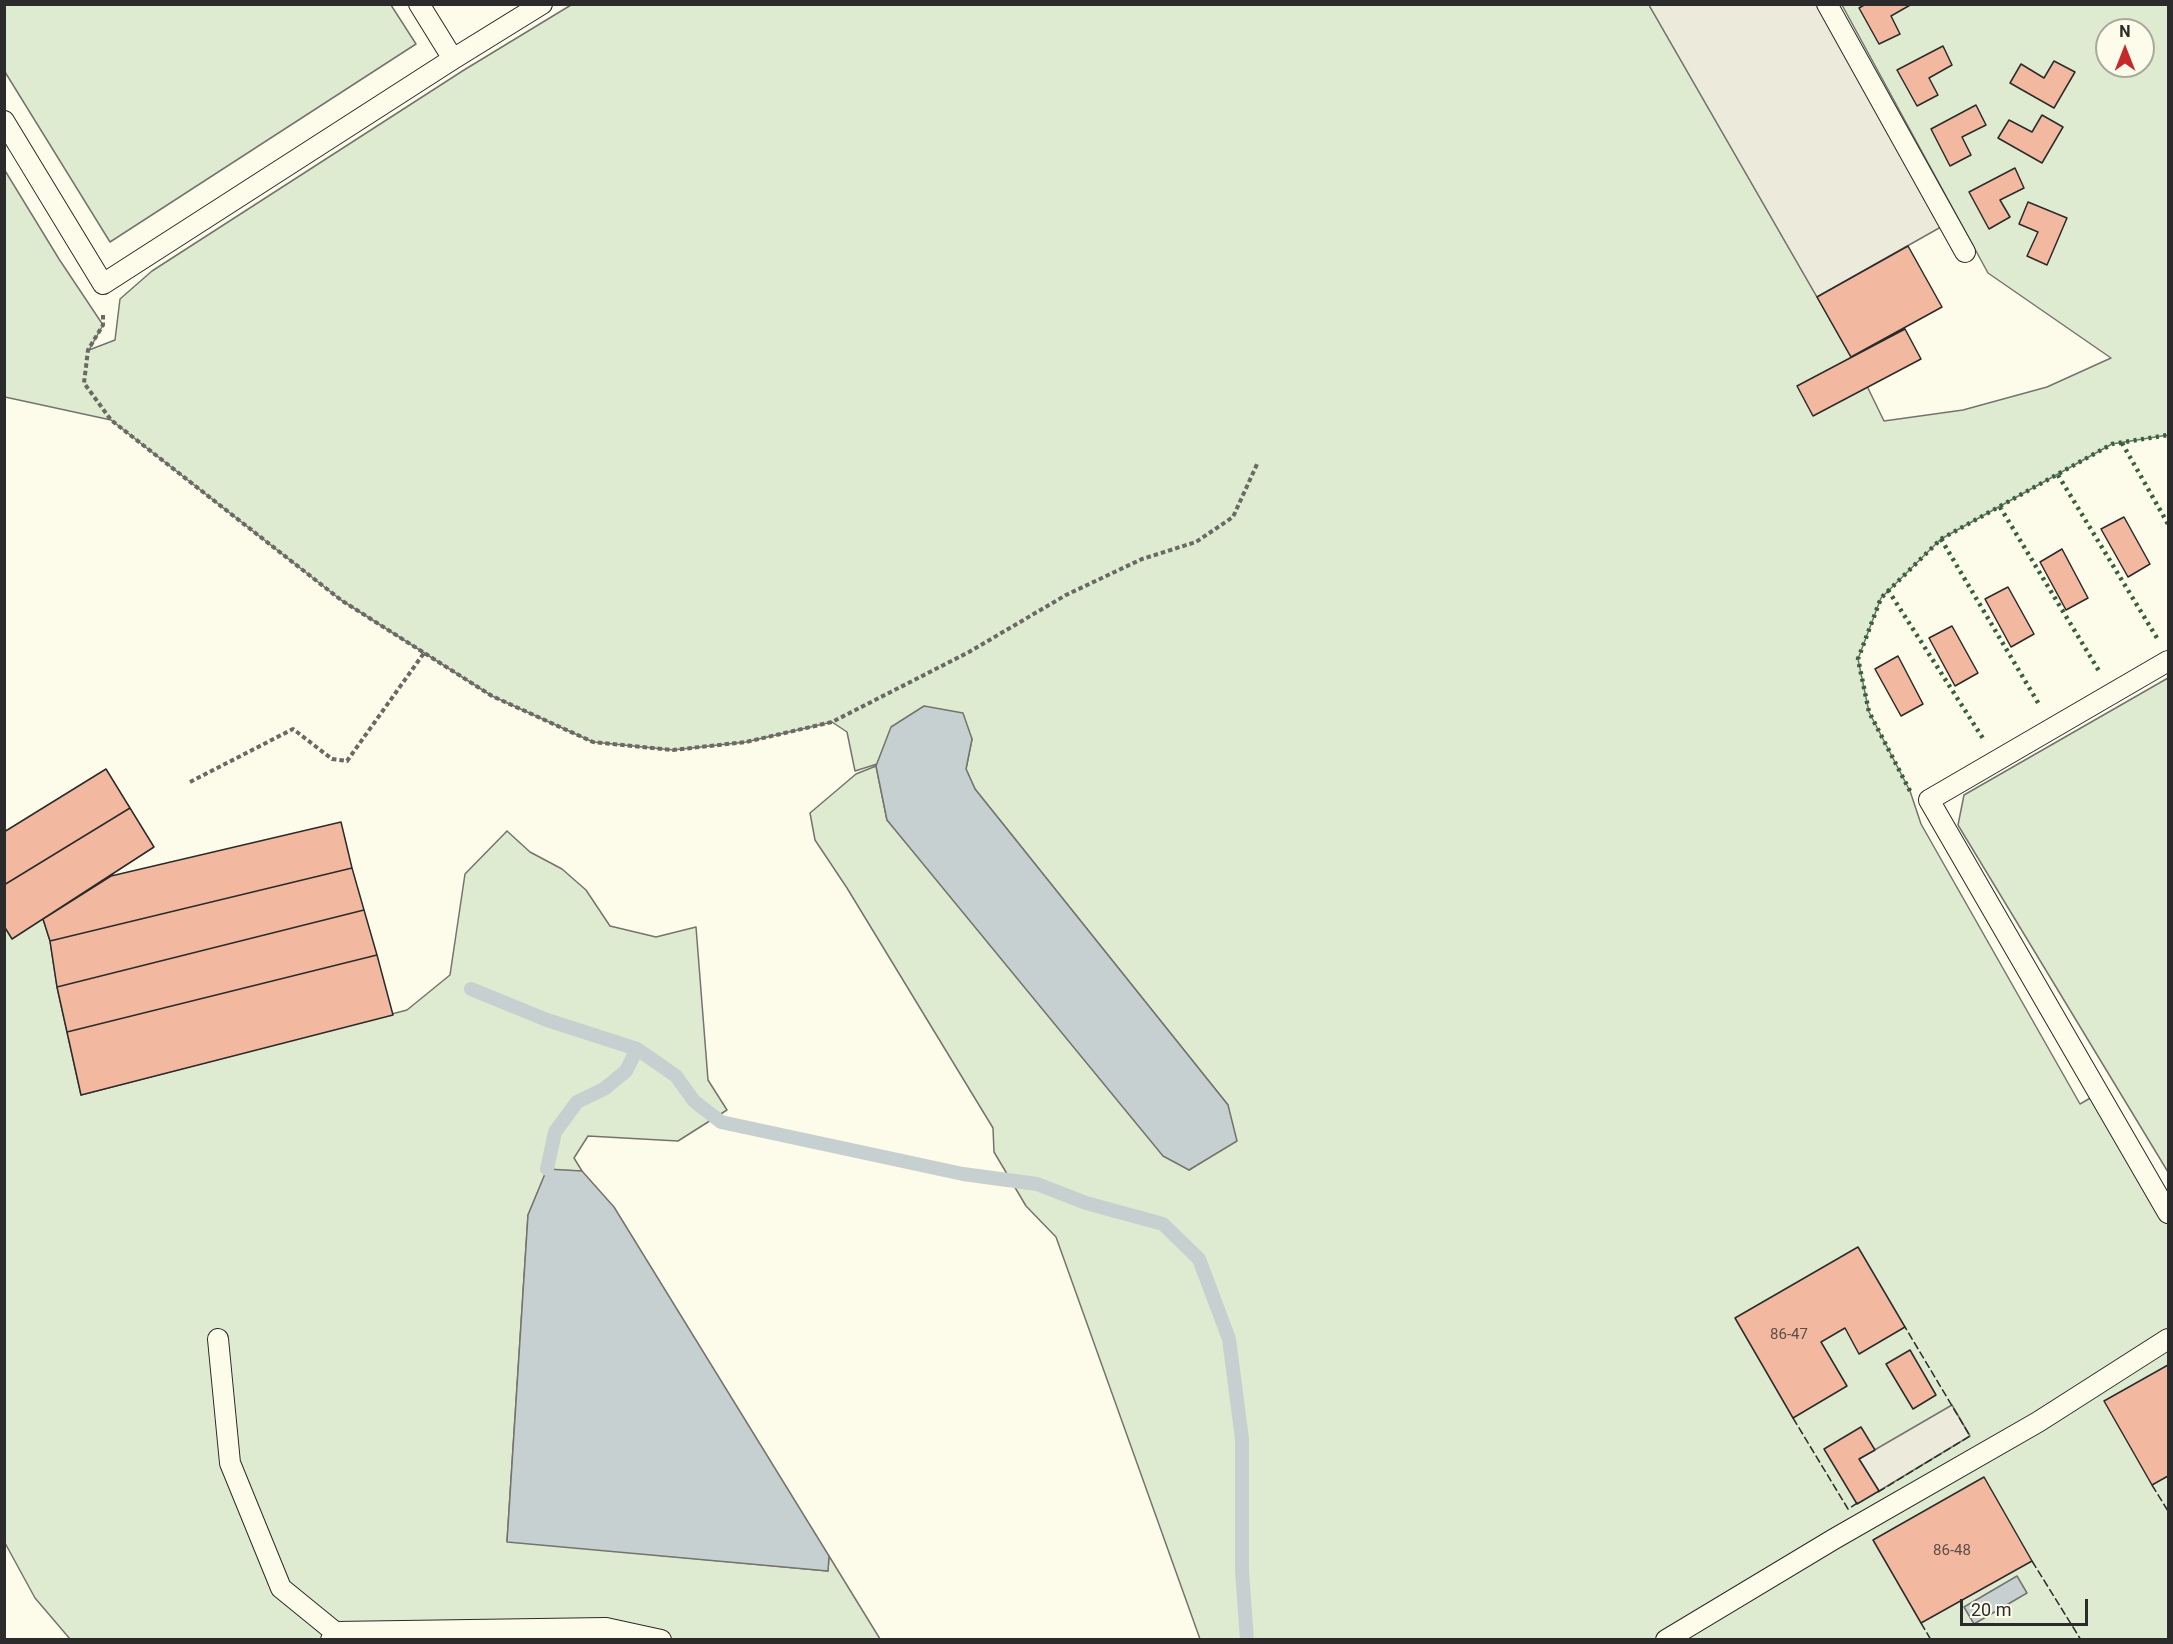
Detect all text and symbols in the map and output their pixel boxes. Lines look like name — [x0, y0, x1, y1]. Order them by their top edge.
north arrow — [2095, 18, 2155, 78]
text: N — [2119, 22, 2131, 41]
house number: 86-47 — [1770, 1326, 1808, 1344]
house number: 86-48 — [1933, 1542, 1971, 1560]
scale bar — [1963, 1587, 2090, 1625]
text: 20 m — [1971, 1599, 2011, 1620]

